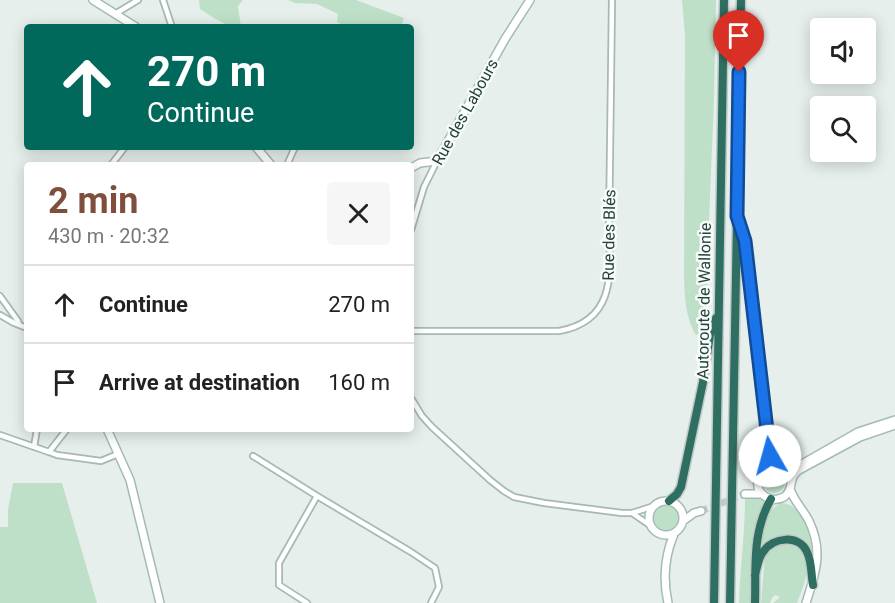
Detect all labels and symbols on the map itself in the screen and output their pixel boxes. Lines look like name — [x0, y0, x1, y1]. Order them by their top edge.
pin — [713, 10, 764, 72]
street label: Rue des Labours — [428, 55, 502, 169]
street label: Rue des Blés — [599, 189, 619, 281]
street label: Autoroute de Wallonie — [693, 223, 715, 379]
position arrow — [738, 424, 802, 488]

